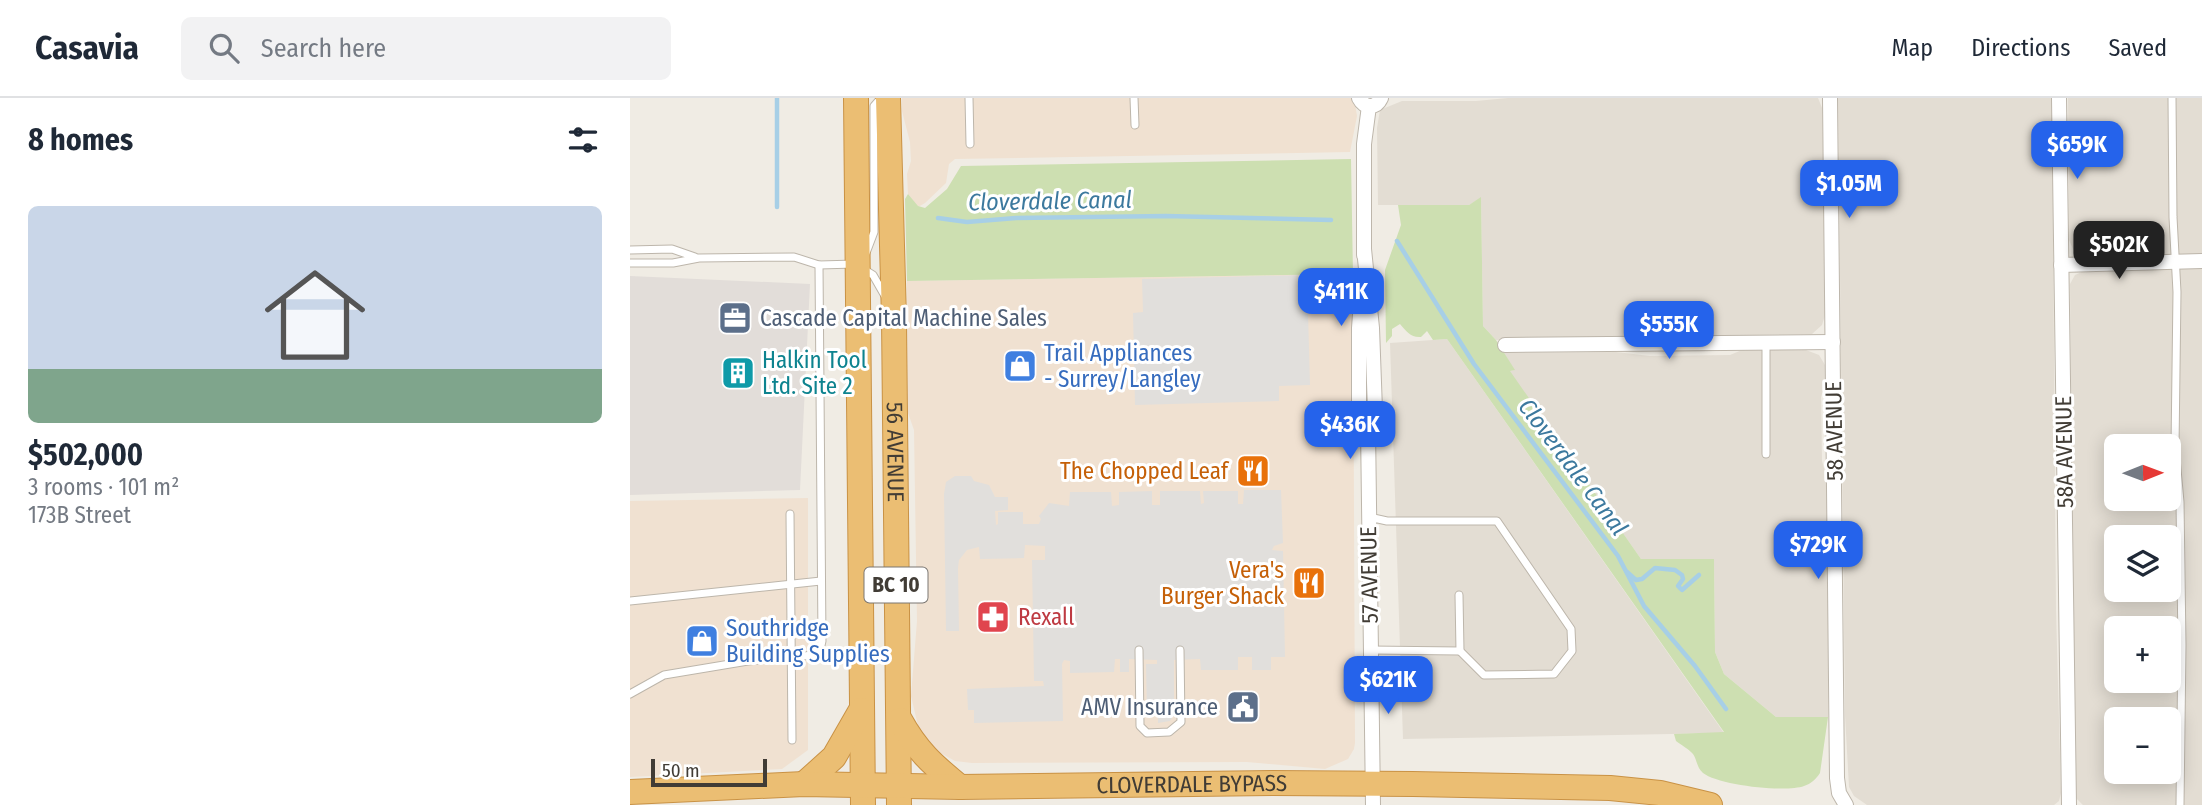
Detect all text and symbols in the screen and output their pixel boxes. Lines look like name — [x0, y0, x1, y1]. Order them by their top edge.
search box — [181, 17, 671, 80]
text: Casavia — [35, 28, 139, 68]
icon: search — [205, 29, 243, 67]
text: Search here — [261, 33, 386, 64]
text: Map — [1892, 34, 1933, 62]
text: Directions — [1971, 34, 2070, 62]
text: Saved — [2108, 34, 2167, 62]
icon: filters — [564, 121, 602, 159]
text: 8 homes — [28, 122, 133, 158]
pin: $659K — [2028, 122, 2126, 181]
text: $659K — [2047, 130, 2107, 158]
pin: $1.05M — [1792, 160, 1906, 220]
text: $1.05M — [1816, 169, 1882, 197]
water label: Cloverdale Canal — [968, 186, 1132, 216]
pin: $502K — [2070, 222, 2168, 281]
text: $502K — [2089, 230, 2149, 258]
icon: home — [252, 252, 378, 378]
pin: $411K — [1292, 268, 1390, 328]
text: $411K — [1314, 277, 1368, 305]
office icon: Cascade Capital Machine Sales — [716, 299, 754, 337]
pin: $555K — [1620, 302, 1718, 361]
place label: Cascade Capital Machine Sales — [760, 304, 1047, 332]
text: $555K — [1640, 310, 1698, 338]
place label: Trail Appliances - Surrey/Langley — [1044, 339, 1201, 393]
place label: Halkin Tool Ltd. Site 2 — [762, 346, 867, 400]
shop icon: Trail Appliances - Surrey/Langley — [1001, 347, 1039, 385]
building icon: Halkin Tool Ltd. Site 2 — [719, 354, 757, 392]
street label: 58 AVENUE — [1819, 381, 1849, 481]
water label: Cloverdale Canal — [1513, 393, 1633, 541]
street label: 58A AVENUE — [2049, 396, 2079, 508]
street label: 56 AVENUE — [881, 402, 910, 502]
pin: $436K — [1301, 402, 1399, 461]
text: $436K — [1320, 410, 1380, 438]
north arrow — [2104, 434, 2180, 511]
map controls — [2104, 434, 2181, 784]
text: $502,000 — [28, 437, 143, 473]
restaurant icon: The Chopped Leaf — [1234, 452, 1272, 490]
place label: The Chopped Leaf — [1060, 457, 1230, 485]
text: 3 rooms · 101 m² — [28, 473, 179, 501]
text: 173B Street — [28, 501, 131, 529]
pin: $729K — [1769, 522, 1867, 581]
button: layers — [2104, 525, 2181, 602]
street label: 57 AVENUE — [1354, 526, 1384, 624]
text: $729K — [1790, 530, 1846, 558]
place label: Vera's Burger Shack — [1161, 556, 1284, 610]
restaurant icon: Vera's Burger Shack — [1290, 564, 1328, 602]
road number: BC 10 — [864, 568, 928, 602]
pharmacy icon: Rexall — [974, 598, 1012, 636]
place label: Rexall — [1018, 603, 1074, 631]
place label: Southridge Building Supplies — [726, 614, 890, 668]
button: + — [2104, 616, 2181, 693]
shop icon: Southridge Building Supplies — [683, 622, 721, 660]
pin: $621K — [1339, 656, 1437, 716]
text: $621K — [1360, 665, 1416, 693]
public building icon: AMV Insurance — [1224, 688, 1262, 726]
place label: AMV Insurance — [1081, 693, 1218, 721]
button: − — [2104, 707, 2181, 784]
scale bar — [651, 756, 766, 788]
text: 50 m — [662, 759, 700, 782]
street label: CLOVERDALE BYPASS — [1096, 769, 1287, 799]

